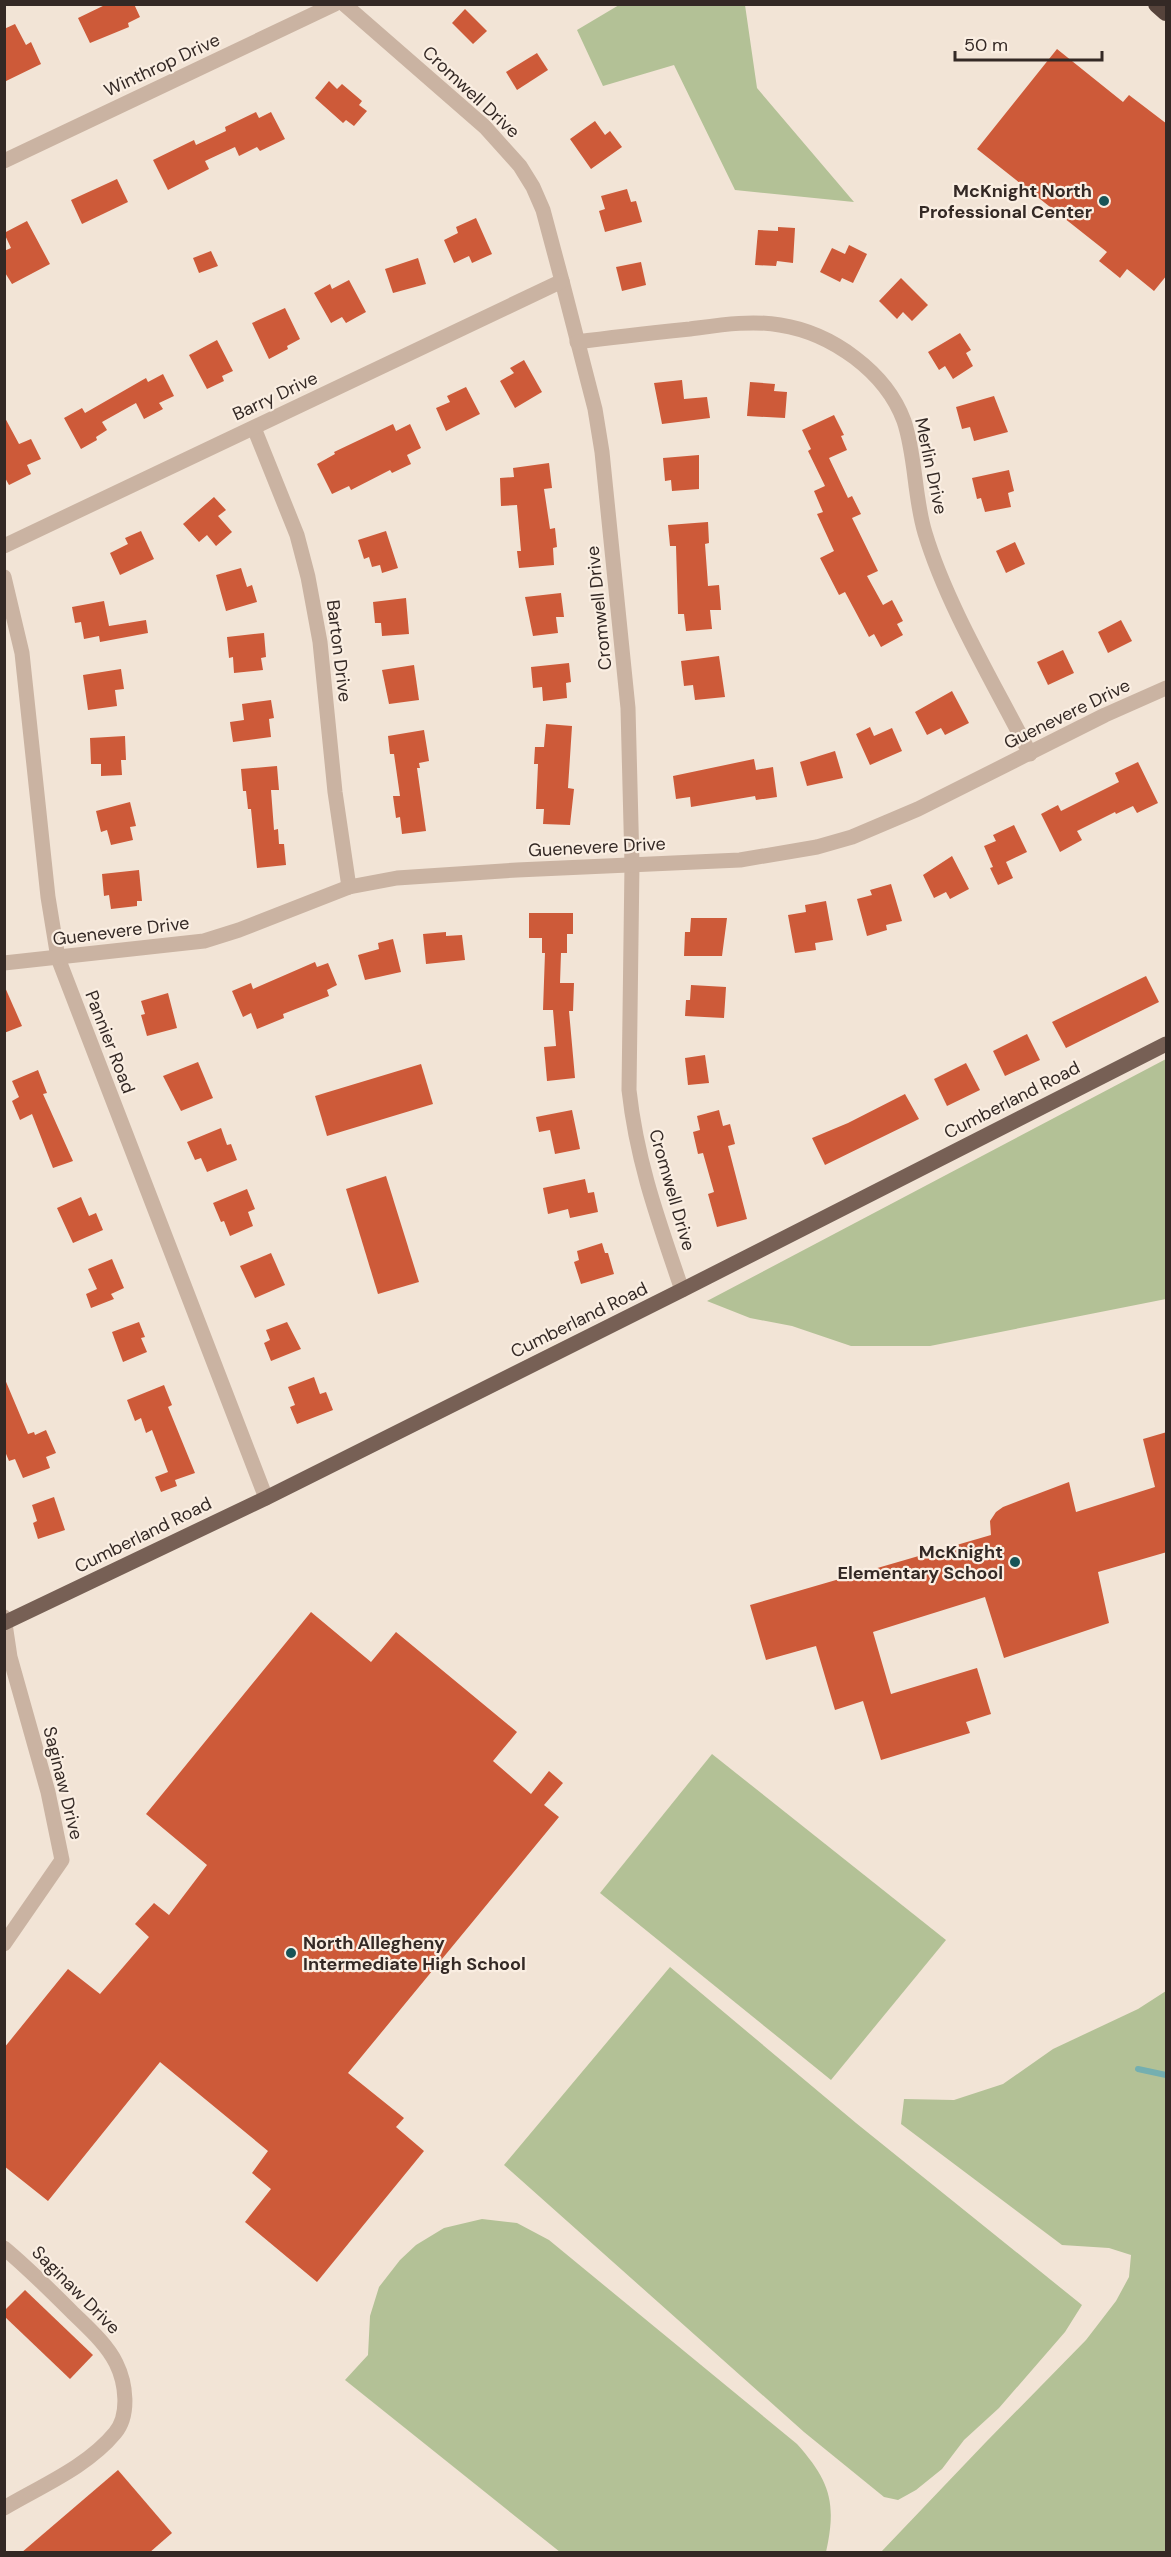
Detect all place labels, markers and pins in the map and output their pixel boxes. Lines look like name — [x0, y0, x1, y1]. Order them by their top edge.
place label: McKnight North Professional Center — [919, 179, 1092, 224]
marker: McKnight North Professional Center — [1097, 194, 1111, 208]
place label: McKnight Elementary School — [837, 1540, 1003, 1585]
marker: McKnight Elementary School — [1008, 1555, 1022, 1569]
place label: North Allegheny Intermediate High School — [303, 1931, 526, 1976]
marker: North Allegheny Intermediate High School — [284, 1946, 298, 1960]

